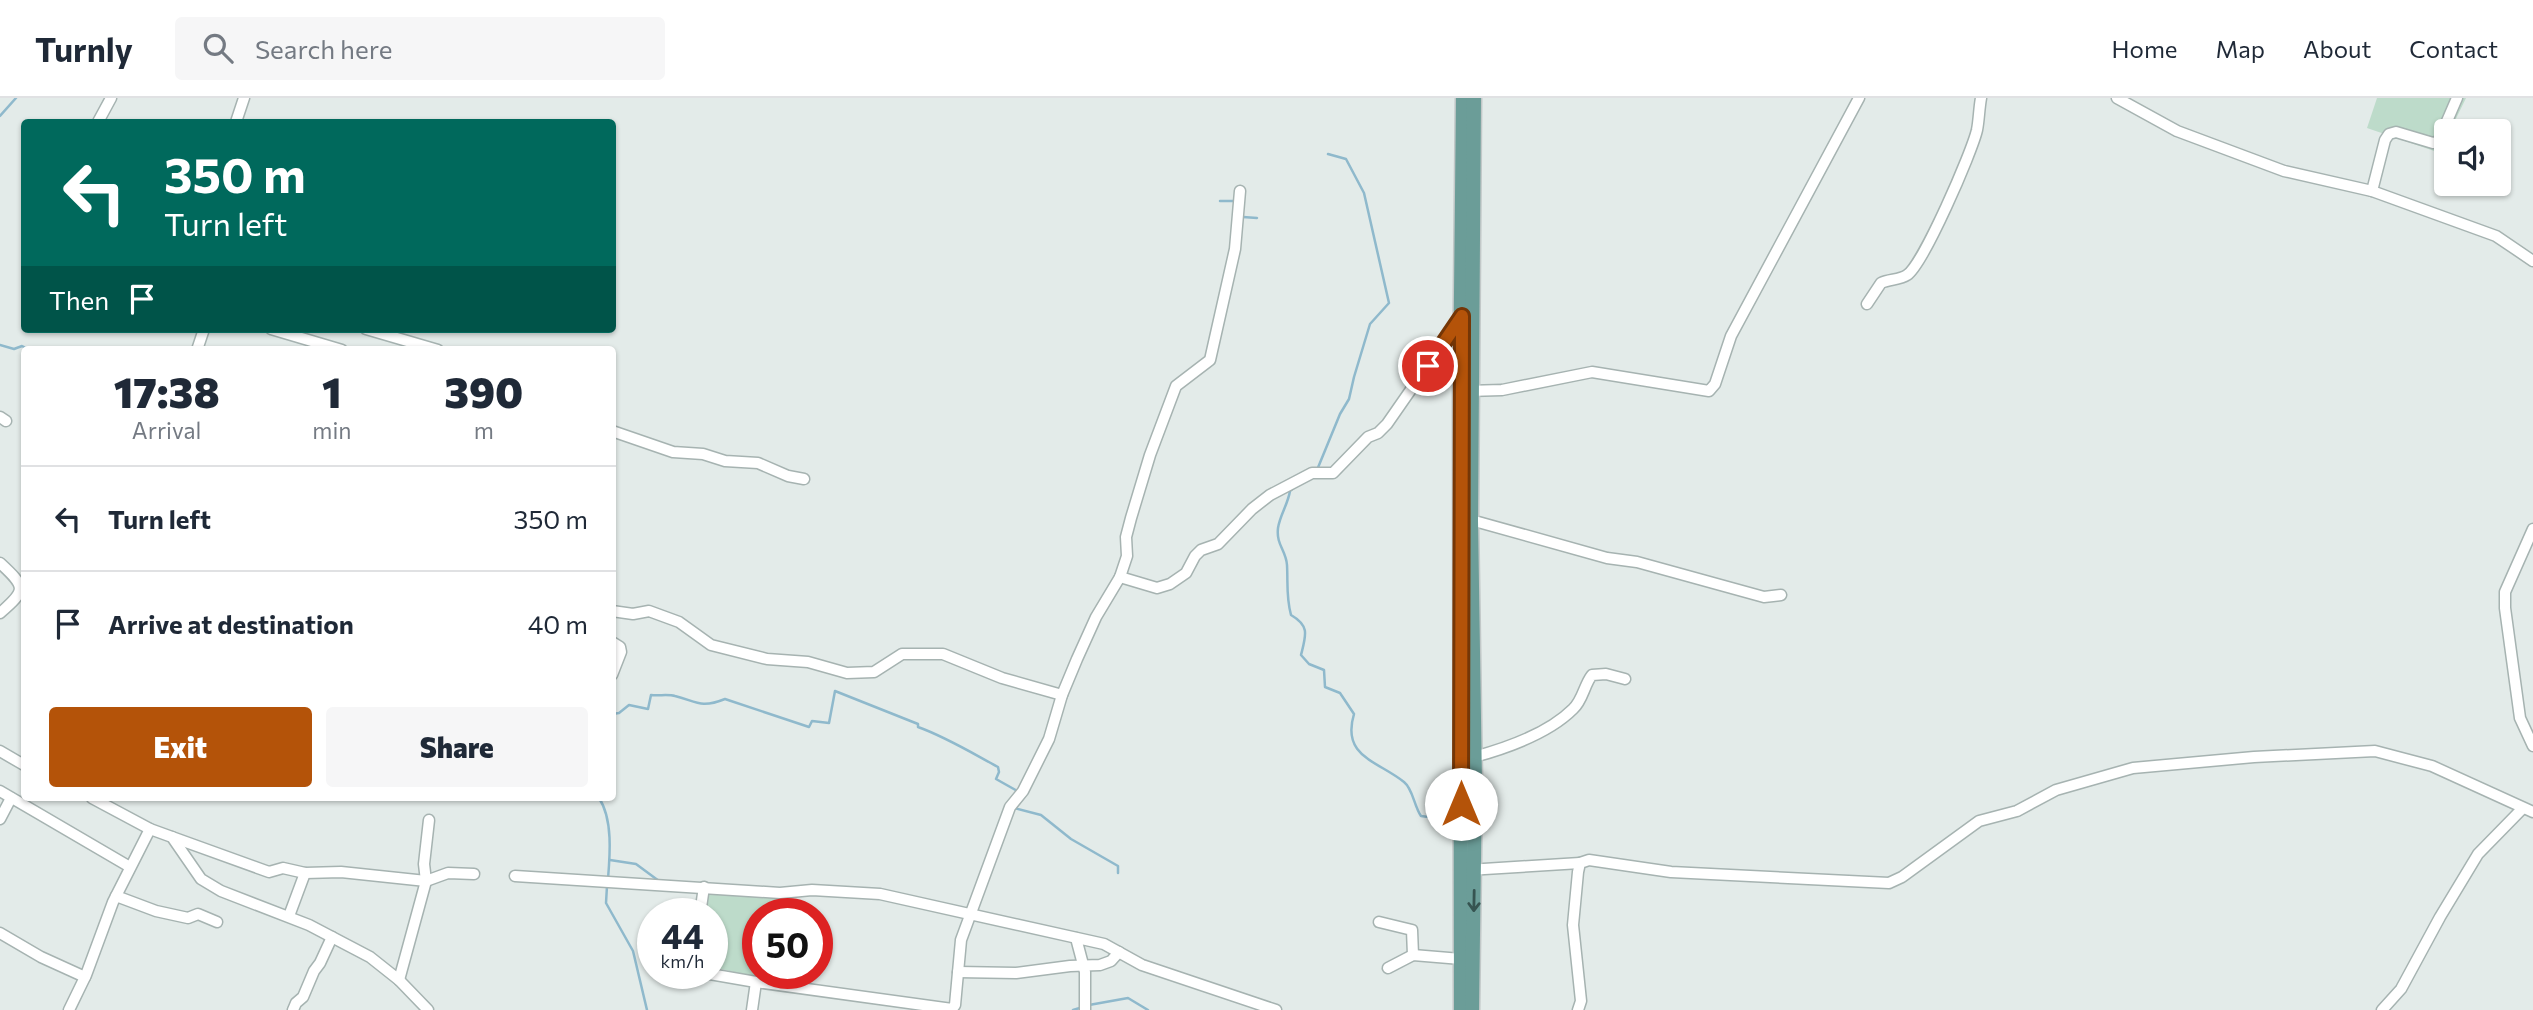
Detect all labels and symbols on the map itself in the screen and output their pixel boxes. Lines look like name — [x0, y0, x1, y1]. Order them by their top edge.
pin — [1398, 336, 1458, 396]
position arrow — [1424, 767, 1498, 841]
one-way arrow — [1467, 889, 1481, 912]
speed limit sign: 50 — [742, 898, 833, 989]

